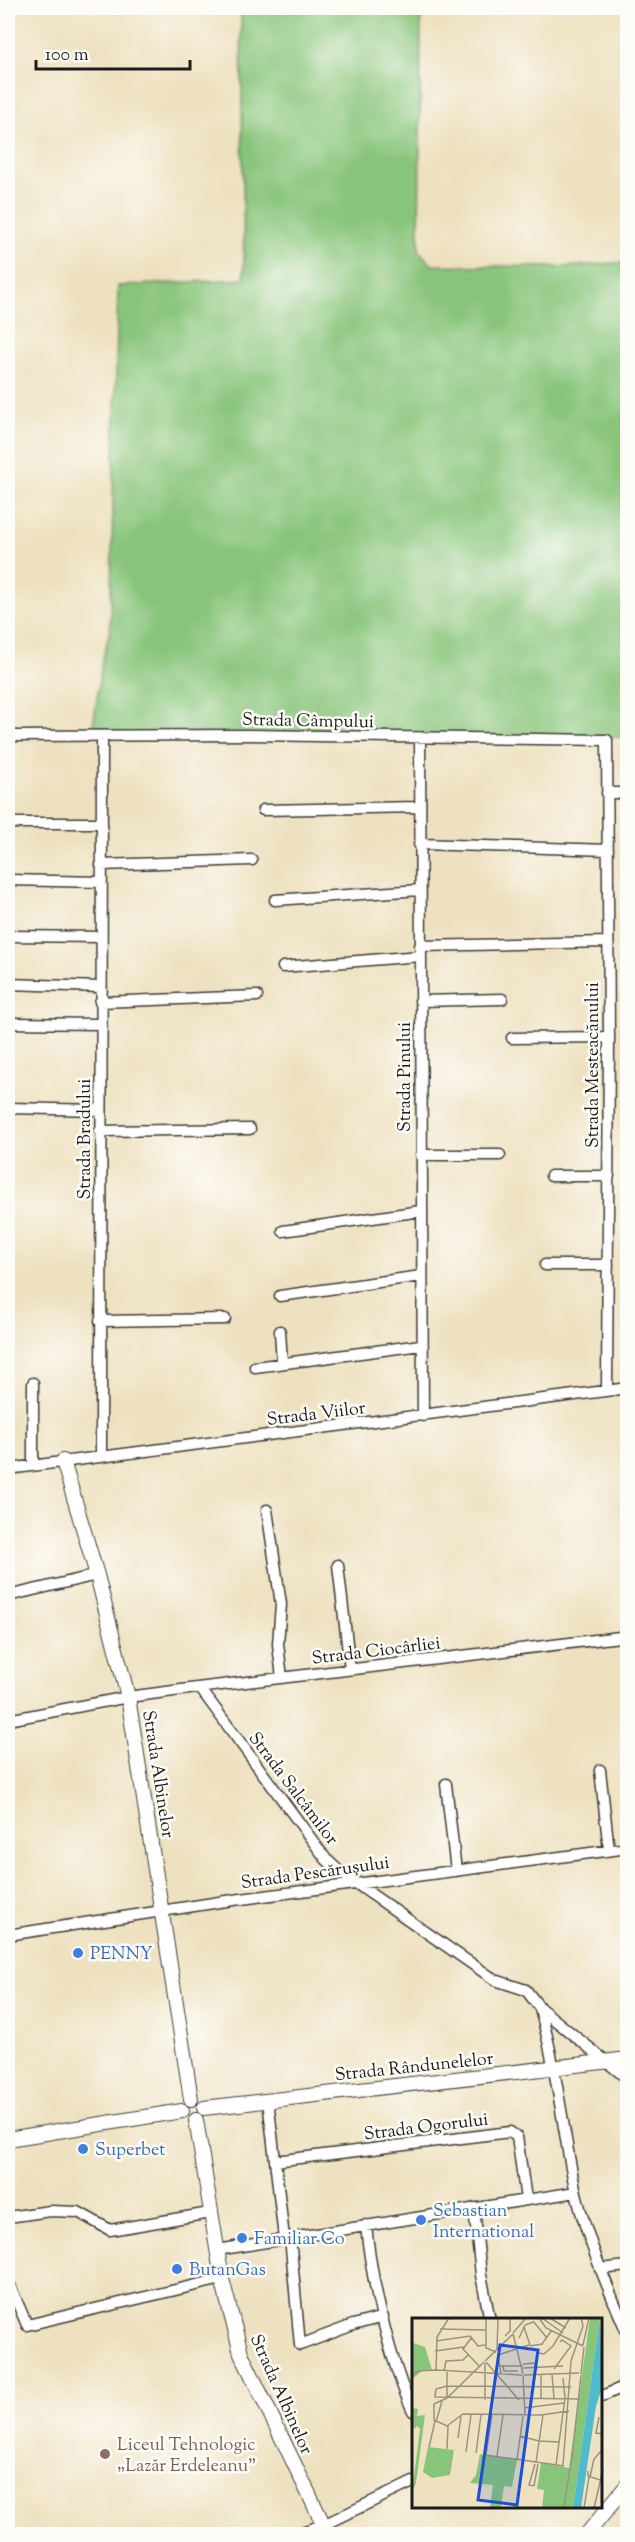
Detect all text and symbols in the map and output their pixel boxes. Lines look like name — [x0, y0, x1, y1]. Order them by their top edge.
scale bar — [36, 33, 190, 71]
text: 100 m — [45, 43, 89, 69]
street label: Strada Câmpului — [242, 708, 374, 736]
street label: Strada Mesteacănului — [581, 982, 607, 1148]
street label: Strada Pinului — [393, 1022, 419, 1132]
street label: Strada Bradului — [73, 1079, 99, 1199]
street label: Strada Viilor — [265, 1396, 367, 1434]
street label: Strada Ciocârliei — [310, 1631, 442, 1673]
street label: Strada Albinelor — [134, 1709, 180, 1840]
street label: Strada Salcâmilor — [241, 1727, 344, 1851]
street label: Strada Pescărușului — [239, 1851, 391, 1897]
place label: PENNY — [90, 1942, 153, 1968]
marker: PENNY — [71, 1946, 85, 1960]
street label: Strada Rândunelelor — [334, 2047, 495, 2089]
street label: Strada Ogorului — [362, 2107, 490, 2149]
place label: Superbet — [95, 2138, 165, 2164]
marker: Superbet — [76, 2142, 90, 2156]
place label: Sebastian International — [433, 2199, 534, 2246]
marker: Sebastian International — [414, 2213, 428, 2227]
place label: Familiar Co — [254, 2227, 345, 2253]
marker: Familiar Co — [235, 2231, 249, 2245]
place label: ButanGas — [189, 2258, 266, 2284]
marker: ButanGas — [170, 2262, 184, 2276]
inset map — [412, 2318, 602, 2509]
street label: Strada Albinelor — [242, 2331, 318, 2459]
place label: Liceul Tehnologic „Lazăr Erdeleanu” — [117, 2433, 256, 2480]
marker: Liceul Tehnologic „Lazăr Erdeleanu” — [98, 2447, 112, 2461]

